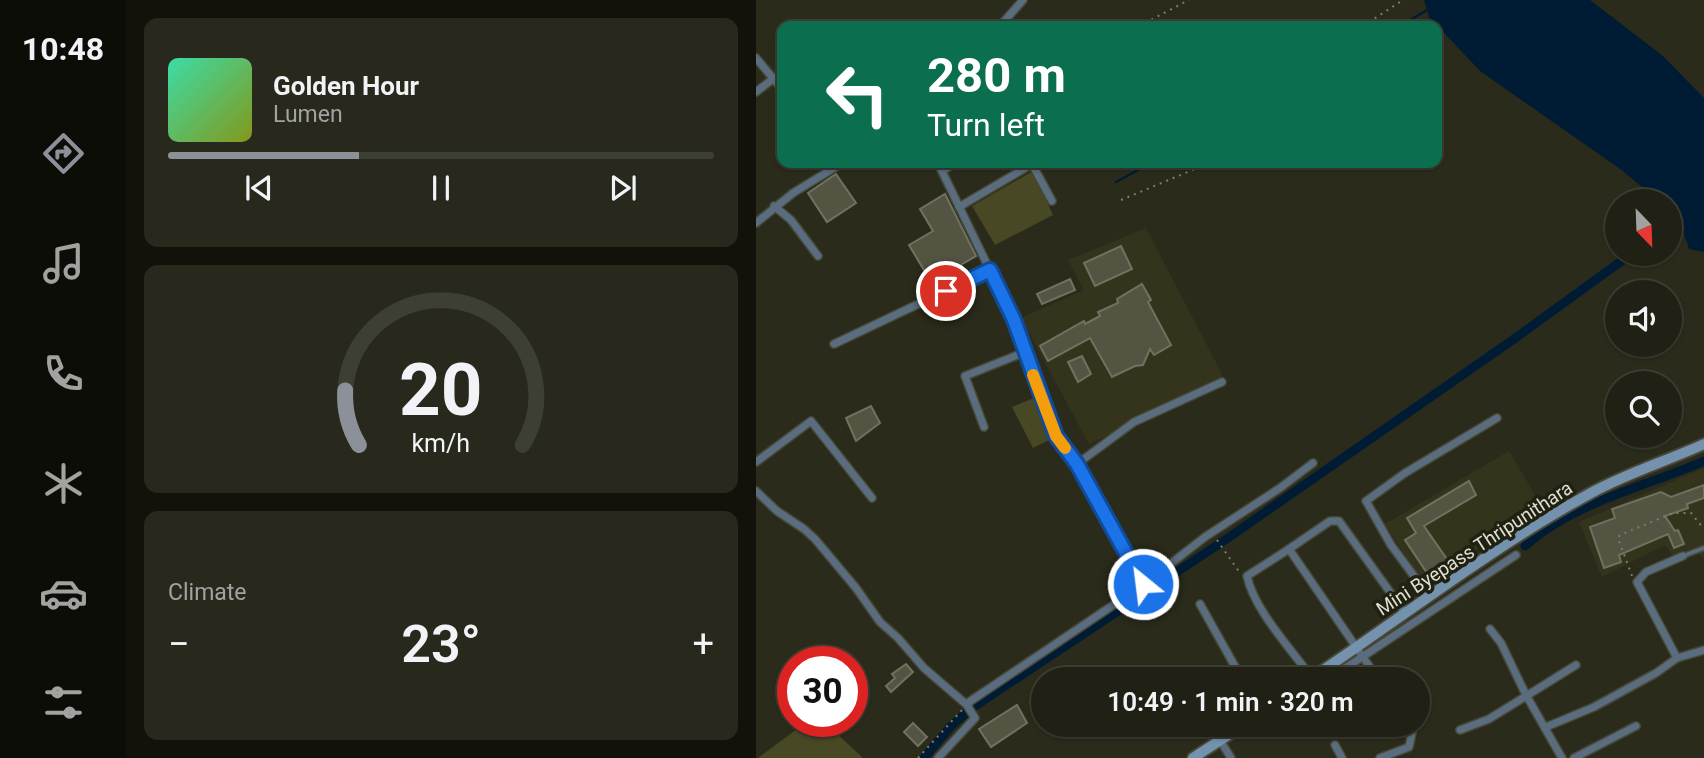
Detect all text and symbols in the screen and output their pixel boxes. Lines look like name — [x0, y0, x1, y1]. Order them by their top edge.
text: 10:48 — [22, 30, 104, 68]
text: 280 m — [927, 47, 1066, 104]
icon: left — [812, 49, 903, 140]
text: Golden Hour — [273, 71, 419, 101]
text: Lumen — [273, 101, 343, 128]
text: Turn left — [927, 106, 1045, 144]
icon: directions — [39, 129, 88, 178]
icon: previous — [240, 169, 278, 207]
icon: pause — [422, 169, 460, 207]
icon: next — [604, 169, 642, 207]
north arrow — [1605, 189, 1682, 266]
map controls — [1605, 189, 1682, 448]
icon: music — [39, 239, 88, 288]
pin — [916, 261, 976, 321]
icon: arrive — [927, 272, 965, 310]
button: sound — [1605, 280, 1682, 357]
text: 20 — [399, 347, 483, 433]
icon: phone — [39, 349, 88, 398]
button: search — [1605, 371, 1682, 448]
text: km/h — [412, 429, 470, 458]
icon: climate — [39, 459, 88, 508]
street label: Mini Byepass Thripunithara — [1372, 476, 1577, 621]
position arrow — [1106, 547, 1180, 621]
icon: car — [39, 569, 88, 618]
text: Climate — [168, 579, 247, 606]
text: 23° — [401, 614, 481, 675]
text: − — [168, 622, 190, 666]
text: + — [692, 622, 714, 666]
speed limit sign: 30 — [777, 646, 868, 737]
icon: filters — [39, 678, 88, 727]
text: 10:49 · 1 min · 320 m — [1107, 687, 1354, 717]

